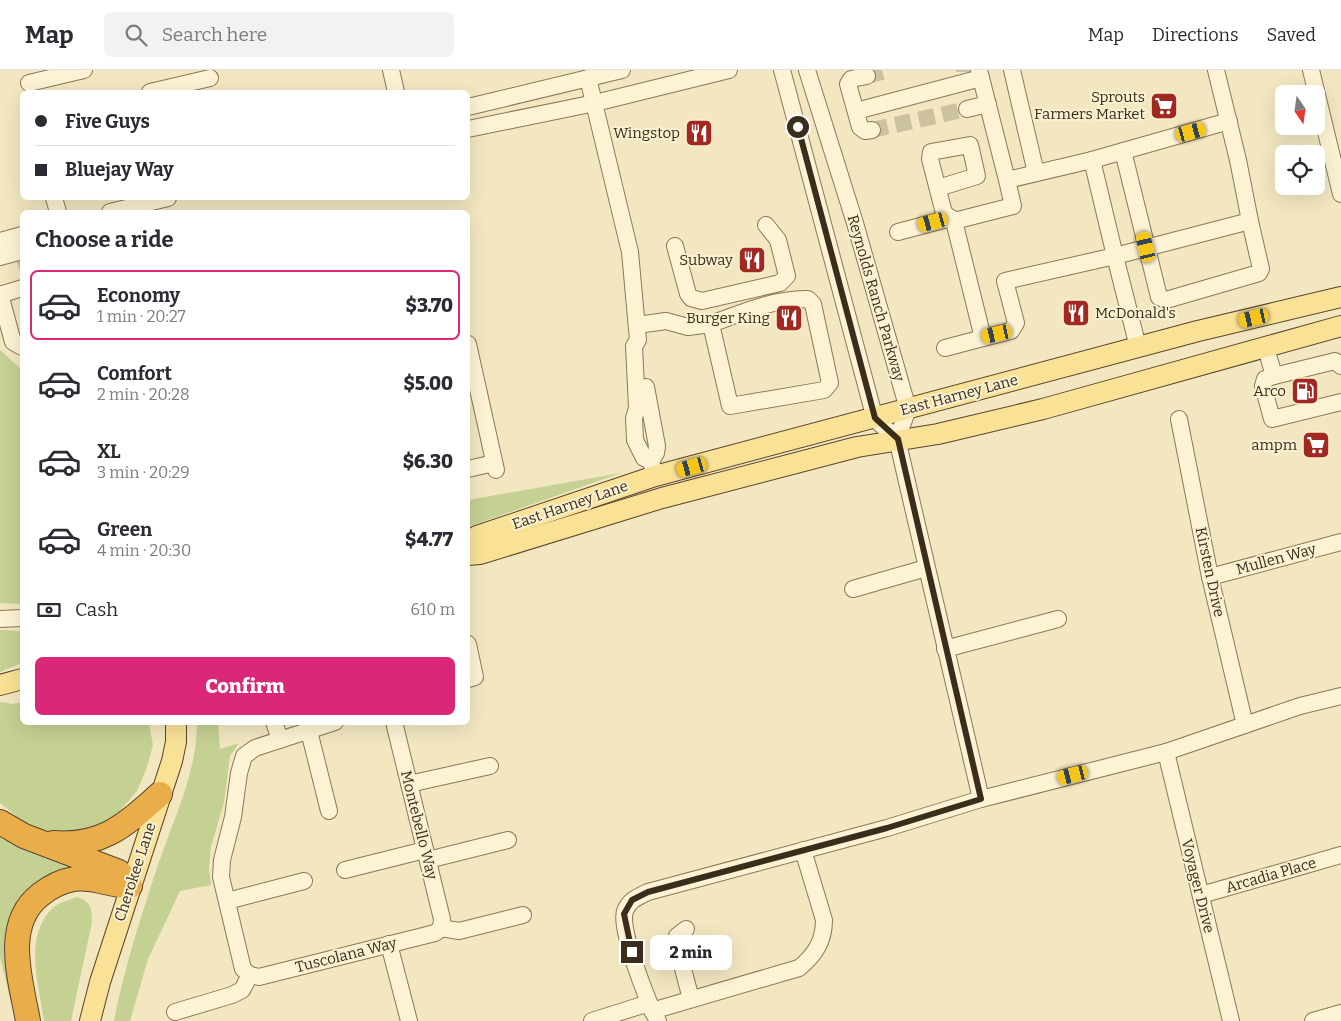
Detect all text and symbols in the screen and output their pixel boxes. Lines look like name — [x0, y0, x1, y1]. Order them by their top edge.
search box — [104, 12, 454, 57]
text: Map — [25, 21, 74, 49]
icon: search — [122, 21, 150, 49]
text: Search here — [162, 23, 267, 46]
text: Map — [1088, 24, 1124, 46]
text: Directions — [1152, 24, 1239, 46]
text: Saved — [1267, 24, 1316, 46]
north arrow — [1275, 85, 1325, 135]
map controls — [1275, 85, 1325, 195]
place label: Sprouts Farmers Market — [1034, 88, 1146, 123]
supermarket icon: Sprouts Farmers Market — [1149, 91, 1179, 121]
text: Five Guys — [65, 110, 150, 133]
route start — [787, 116, 809, 138]
restaurant icon: Wingstop — [684, 118, 714, 148]
car — [1174, 121, 1207, 143]
place label: Wingstop — [613, 124, 680, 142]
button: locate — [1275, 145, 1325, 195]
text: Bluejay Way — [65, 158, 174, 181]
car — [916, 211, 949, 233]
street label: Reynolds Ranch Parkway — [844, 213, 908, 384]
text: Choose a ride — [35, 226, 174, 253]
car — [1135, 231, 1156, 263]
restaurant icon: Subway — [737, 245, 767, 275]
place label: Subway — [679, 251, 733, 269]
icon: car — [37, 283, 82, 328]
text: Economy — [97, 284, 180, 307]
text: $3.70 — [406, 294, 453, 317]
restaurant icon: McDonald's — [1061, 298, 1091, 328]
restaurant icon: Burger King — [774, 303, 804, 333]
place label: McDonald's — [1095, 304, 1176, 322]
text: 1 min · 20:27 — [97, 307, 186, 326]
car — [1237, 307, 1270, 329]
place label: Burger King — [686, 309, 770, 327]
car — [980, 323, 1013, 345]
icon: car — [37, 361, 82, 406]
text: Comfort — [97, 362, 172, 385]
street label: East Harney Lane — [898, 371, 1020, 419]
text: $5.00 — [403, 372, 453, 395]
fuel station icon: Arco — [1290, 376, 1320, 406]
place label: Arco — [1253, 382, 1286, 400]
text: 2 min · 20:28 — [97, 385, 190, 404]
supermarket icon: ampm — [1301, 430, 1331, 460]
place label: ampm — [1251, 436, 1298, 454]
icon: car — [37, 439, 82, 484]
text: XL — [97, 440, 121, 463]
text: $6.30 — [403, 450, 453, 473]
car — [675, 456, 708, 478]
text: 3 min · 20:29 — [97, 463, 190, 482]
street label: East Harney Lane — [510, 477, 630, 533]
icon: car — [37, 517, 82, 562]
text: Green — [97, 518, 152, 541]
street label: Kirsten Drive — [1192, 525, 1228, 619]
text: $4.77 — [405, 528, 453, 551]
street label: Mullen Way — [1234, 540, 1318, 578]
text: 4 min · 20:30 — [97, 541, 191, 560]
icon: cash — [35, 596, 63, 624]
text: Cash — [75, 598, 118, 621]
text: 610 m — [411, 600, 455, 619]
button: Confirm — [35, 657, 455, 715]
car — [1056, 764, 1089, 786]
street label: Montebello Way — [397, 769, 441, 881]
street label: Cherokee Lane — [111, 820, 159, 924]
street label: Voyager Drive — [1178, 837, 1218, 935]
street label: Arcadia Place — [1224, 853, 1318, 897]
street label: Tuscolana Way — [293, 934, 399, 976]
callout: 2 min — [650, 934, 732, 970]
route end — [621, 941, 643, 963]
text: 2 min — [670, 943, 712, 962]

